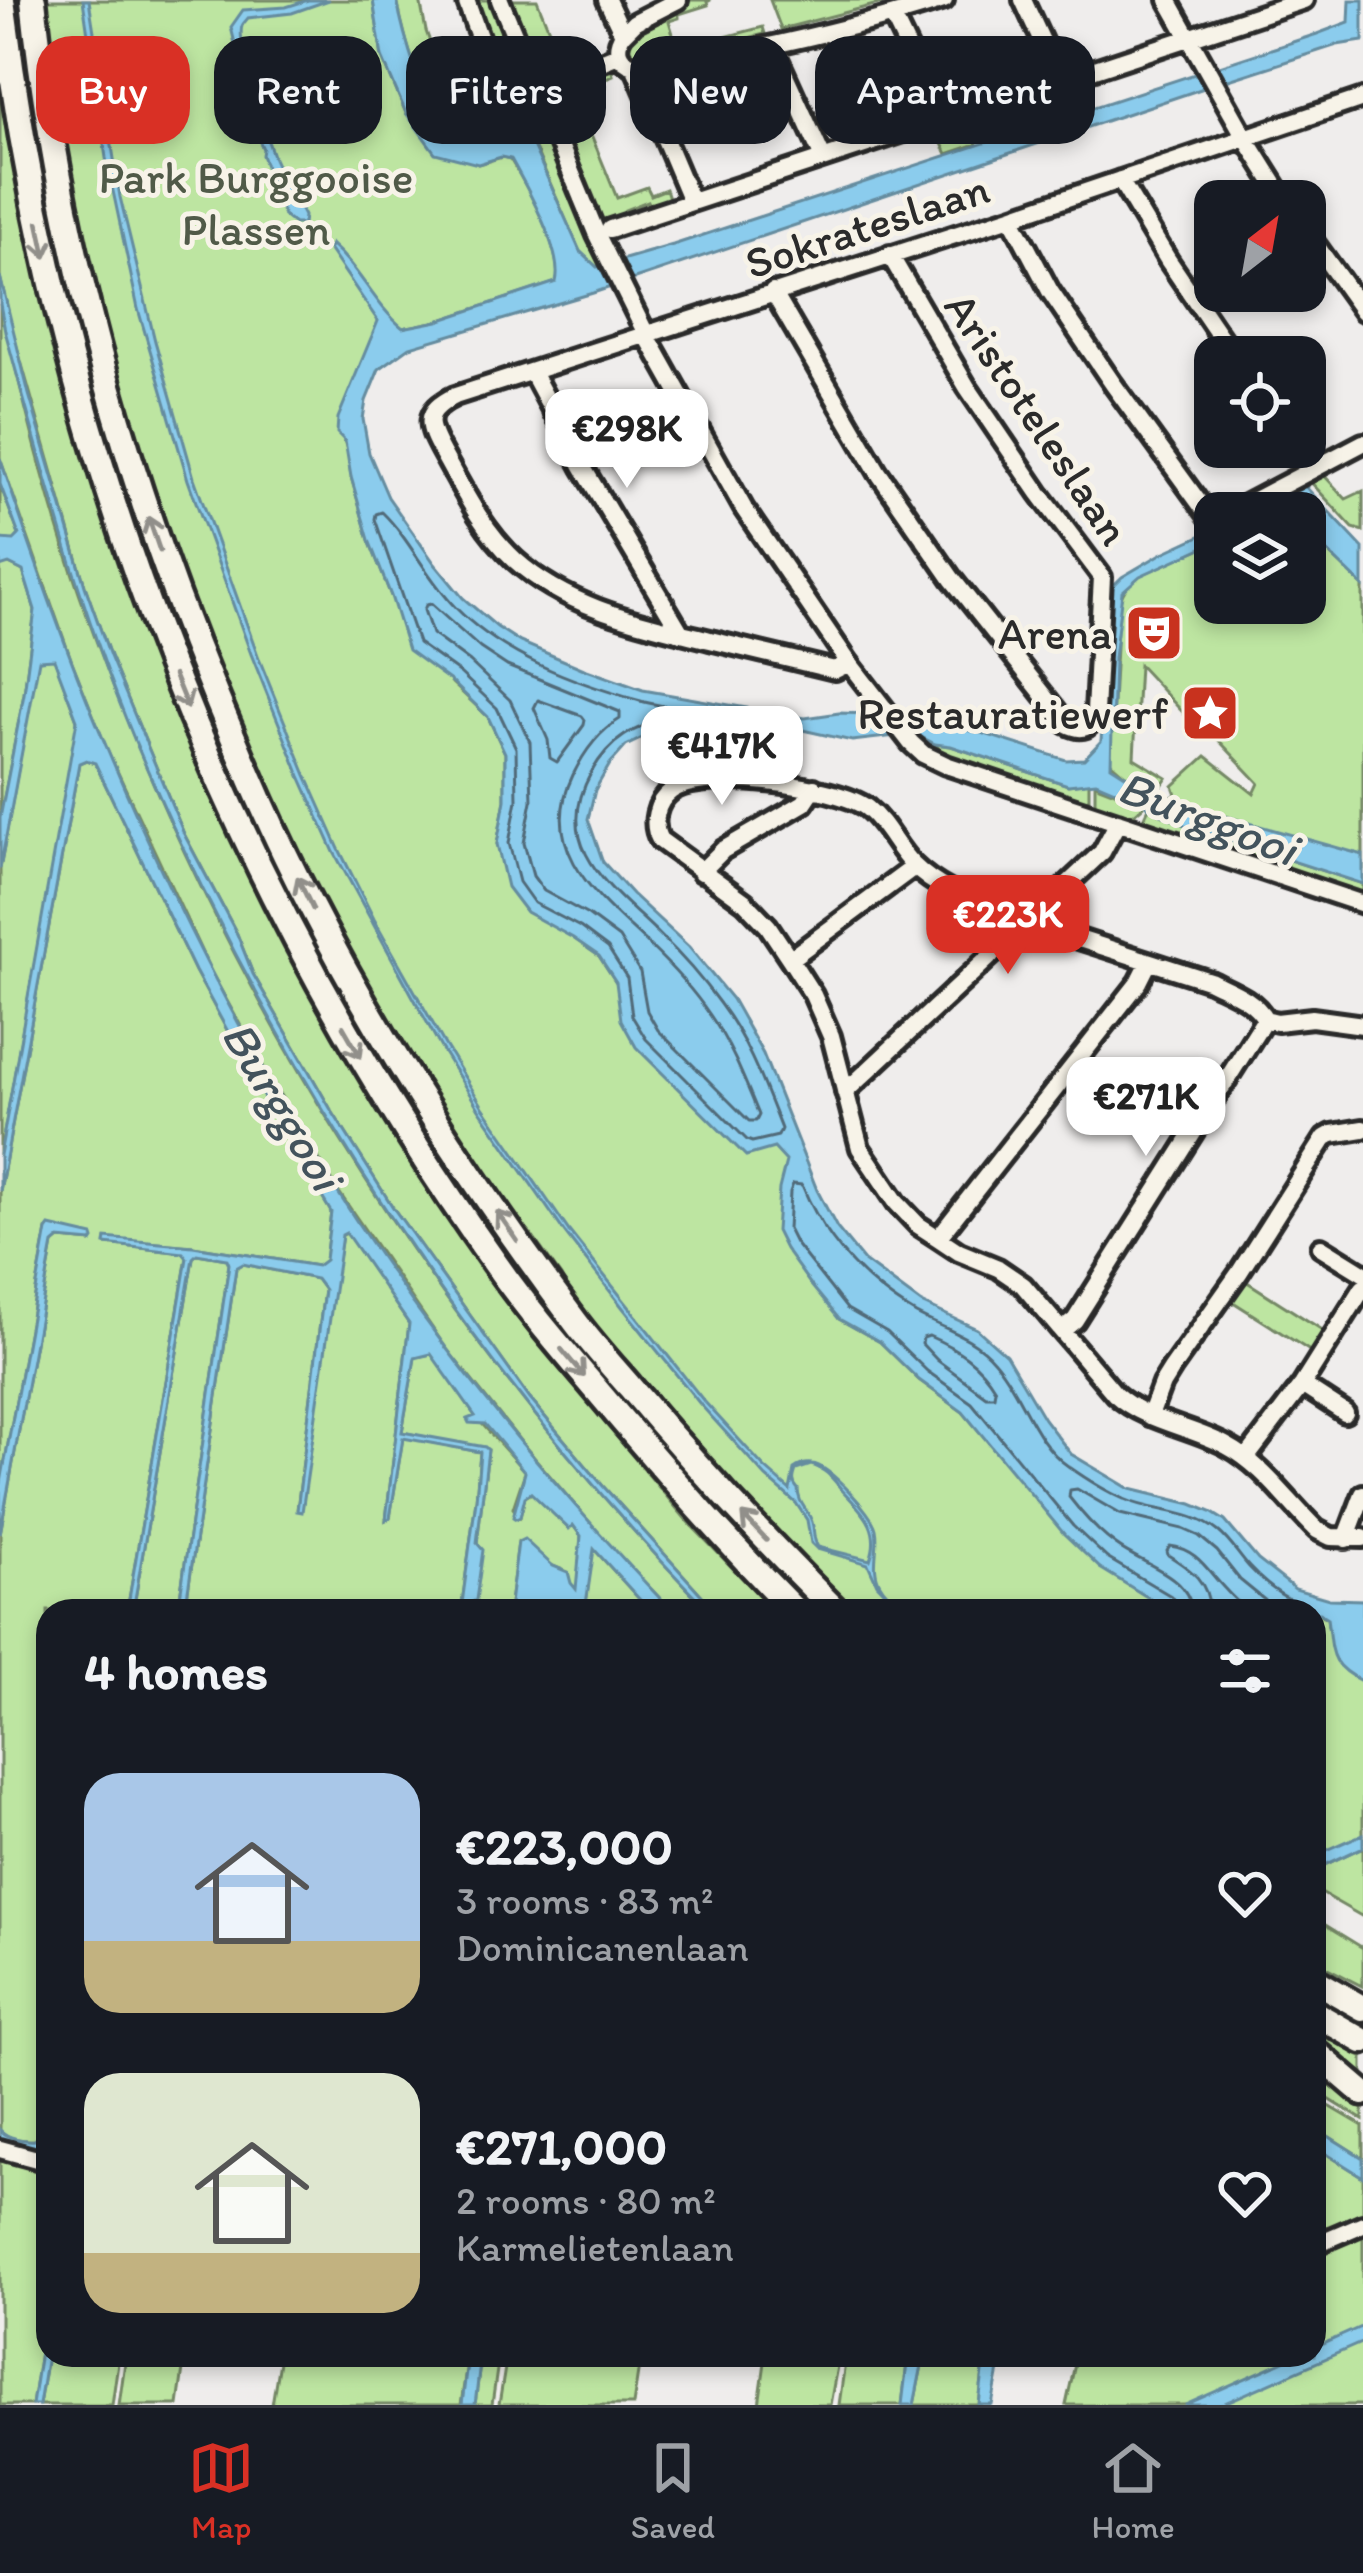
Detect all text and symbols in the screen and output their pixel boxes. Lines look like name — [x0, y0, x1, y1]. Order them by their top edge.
chip: Buy — [36, 36, 190, 144]
chip: Rent — [214, 36, 382, 144]
chip: Filters — [406, 36, 606, 144]
chip: New — [630, 36, 791, 144]
chip: Apartment — [815, 36, 1095, 144]
park label: Park Burggooise Plassen — [99, 150, 413, 256]
street label: Sokrateslaan — [738, 160, 996, 290]
north arrow — [1194, 180, 1326, 312]
map controls — [1194, 180, 1326, 624]
one-way arrow — [32, 220, 55, 258]
street label: Aristoteleslaan — [934, 281, 1142, 555]
button: locate — [1194, 336, 1326, 468]
pin: €298K — [543, 389, 711, 491]
text: €298K — [572, 404, 682, 451]
button: layers — [1194, 492, 1326, 624]
one-way arrow — [142, 516, 164, 554]
theatre icon: Arena — [1123, 602, 1185, 664]
place label: Arena — [998, 606, 1112, 660]
one-way arrow — [172, 673, 193, 710]
place icon: Restauratiewerf — [1179, 682, 1241, 744]
place label: Restauratiewerf — [857, 686, 1168, 740]
pin: €417K — [638, 706, 806, 808]
text: €417K — [668, 721, 776, 768]
water label: Burggooi — [1110, 756, 1310, 879]
pin: €223K — [924, 875, 1092, 977]
one-way arrow — [293, 876, 315, 912]
text: €223K — [953, 890, 1063, 937]
water label: Burggooi — [210, 1010, 358, 1204]
one-way arrow — [341, 1024, 365, 1059]
pin: €271K — [1062, 1057, 1230, 1159]
text: €271K — [1093, 1072, 1199, 1119]
one-way arrow — [495, 1210, 520, 1244]
one-way arrow — [559, 1347, 587, 1378]
one-way arrow — [741, 1513, 769, 1543]
icon: filters — [1212, 1638, 1278, 1704]
text: 4 homes — [84, 1641, 268, 1702]
text: €223,000 — [456, 1816, 673, 1877]
icon: home — [180, 1821, 324, 1965]
icon: heart — [1212, 1860, 1278, 1926]
text: 3 rooms · 83 m² — [456, 1877, 714, 1924]
text: Dominicanenlaan — [456, 1924, 749, 1971]
text: €271,000 — [456, 2116, 667, 2177]
icon: home — [180, 2121, 324, 2265]
icon: heart — [1212, 2160, 1278, 2226]
text: 2 rooms · 80 m² — [456, 2177, 716, 2224]
text: Karmelietenlaan — [456, 2224, 734, 2271]
tab: Map — [188, 2435, 254, 2546]
tab: Saved — [631, 2435, 715, 2546]
tab: Home — [1092, 2435, 1175, 2546]

